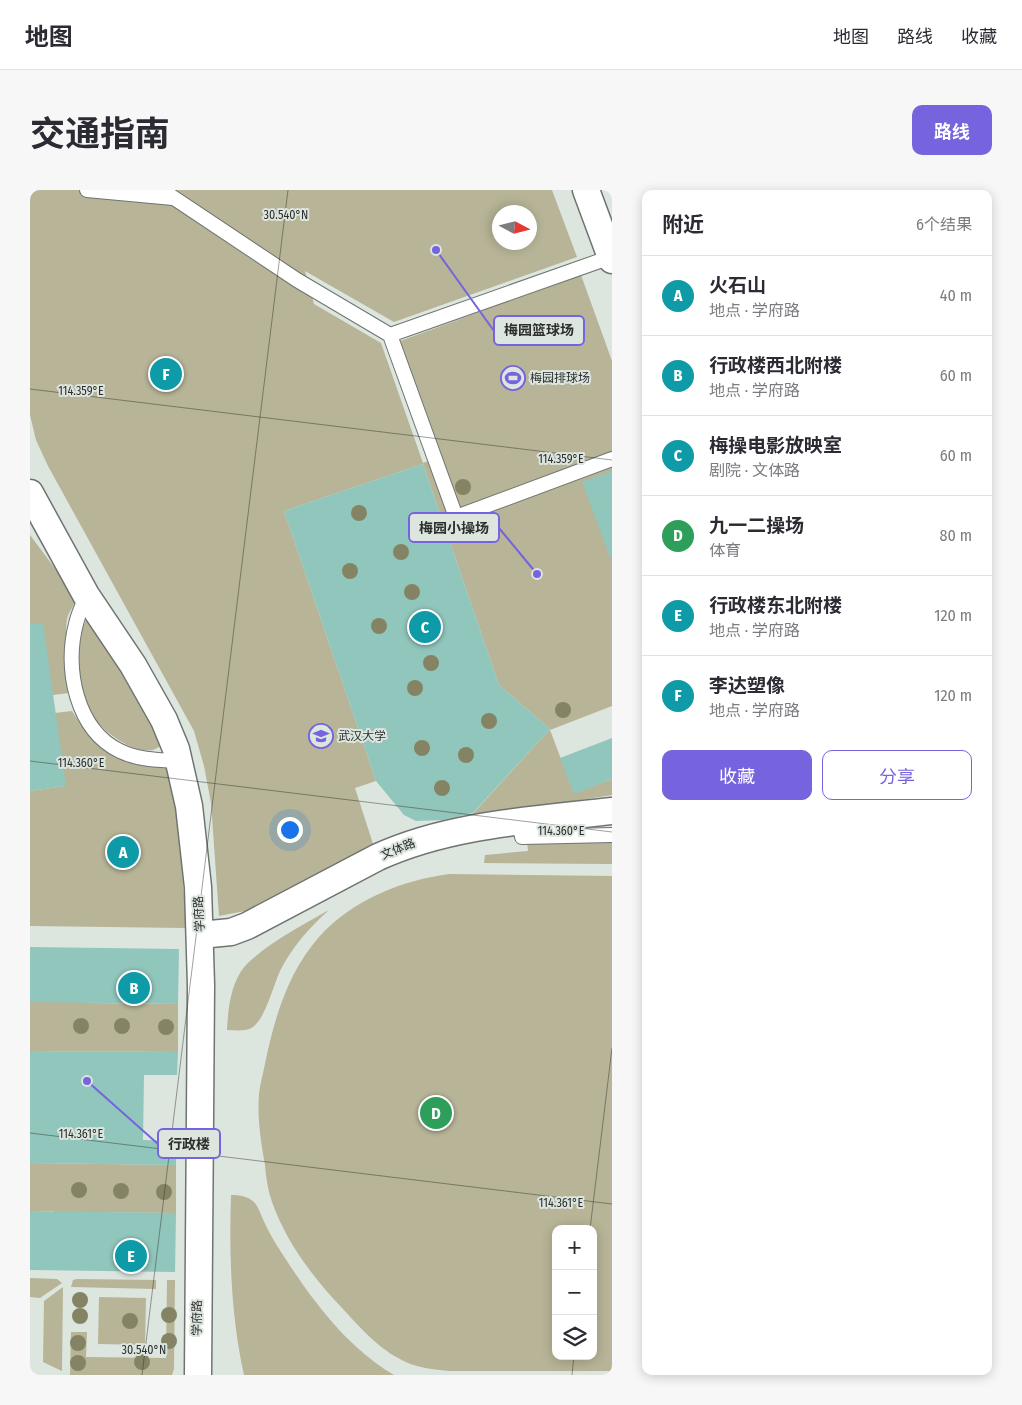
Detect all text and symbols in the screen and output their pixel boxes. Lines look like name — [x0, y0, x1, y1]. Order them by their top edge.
text: 地图 — [25, 23, 73, 51]
text: 地图 — [833, 26, 869, 48]
text: 路线 — [897, 26, 933, 48]
text: 收藏 — [961, 26, 997, 48]
button: 路线 — [912, 105, 992, 155]
text: 交通指南 — [30, 113, 170, 155]
north arrow — [492, 205, 537, 250]
text: 30.540°N — [264, 208, 308, 222]
text: 附近 — [662, 212, 704, 238]
text: 6个结果 — [916, 215, 972, 234]
text: 火石山 — [709, 274, 766, 297]
text: A — [674, 286, 682, 305]
text: 40 m — [940, 286, 972, 305]
text: 地点 · 学府路 — [709, 301, 800, 320]
callout: 梅园篮球场 — [494, 316, 584, 345]
text: 梅园篮球场 — [504, 322, 574, 339]
text: 行政楼西北附楼 — [709, 354, 842, 377]
pin: F — [150, 355, 182, 393]
sports icon: 梅园排球场 — [500, 365, 526, 391]
text: B — [674, 366, 682, 385]
text: 60 m — [940, 366, 972, 385]
place label: 梅园排球场 — [530, 371, 590, 385]
text: 地点 · 学府路 — [709, 381, 800, 400]
text: 114.359°E — [58, 384, 104, 398]
text: 梅操电影放映室 — [709, 434, 842, 457]
text: C — [674, 446, 682, 465]
text: 60 m — [940, 446, 972, 465]
text: 114.359°E — [538, 452, 584, 466]
text: 剧院 · 文体路 — [709, 461, 800, 480]
callout: 梅园小操场 — [409, 513, 499, 542]
text: 九一二操场 — [709, 514, 804, 537]
text: 梅园小操场 — [419, 520, 489, 537]
text: D — [673, 526, 683, 545]
text: 80 m — [940, 526, 972, 545]
text: 体育 — [709, 541, 741, 560]
text: 行政楼东北附楼 — [709, 594, 842, 617]
text: E — [674, 606, 682, 625]
text: 120 m — [934, 606, 972, 625]
pin: C — [409, 608, 441, 646]
text: 地点 · 学府路 — [709, 621, 800, 640]
text: 李达塑像 — [709, 674, 785, 697]
text: F — [674, 686, 682, 705]
text: 120 m — [934, 686, 972, 705]
text: 地点 · 学府路 — [709, 701, 800, 720]
school or university icon: 武汉大学 — [308, 723, 334, 749]
place label: 武汉大学 — [338, 729, 386, 743]
button: 收藏 — [662, 750, 812, 800]
button: 分享 — [822, 750, 972, 800]
text: 114.360°E — [58, 756, 105, 770]
your location — [277, 817, 303, 843]
text: 114.360°E — [538, 824, 585, 838]
pin: A — [107, 833, 139, 871]
street label: 文体路 — [379, 836, 417, 862]
street label: 学府路 — [191, 896, 207, 932]
pin: B — [118, 969, 150, 1007]
pin: D — [420, 1094, 452, 1132]
text: 114.361°E — [59, 1127, 104, 1141]
callout: 行政楼 — [158, 1129, 220, 1158]
text: 行政楼 — [168, 1136, 210, 1153]
text: 114.361°E — [539, 1196, 584, 1210]
map controls — [552, 1225, 597, 1360]
button: + — [552, 1225, 597, 1270]
pin: E — [115, 1237, 147, 1275]
button: − — [552, 1270, 597, 1315]
street label: 学府路 — [190, 1300, 204, 1336]
button: layers — [552, 1315, 597, 1360]
text: 30.540°N — [122, 1343, 166, 1357]

